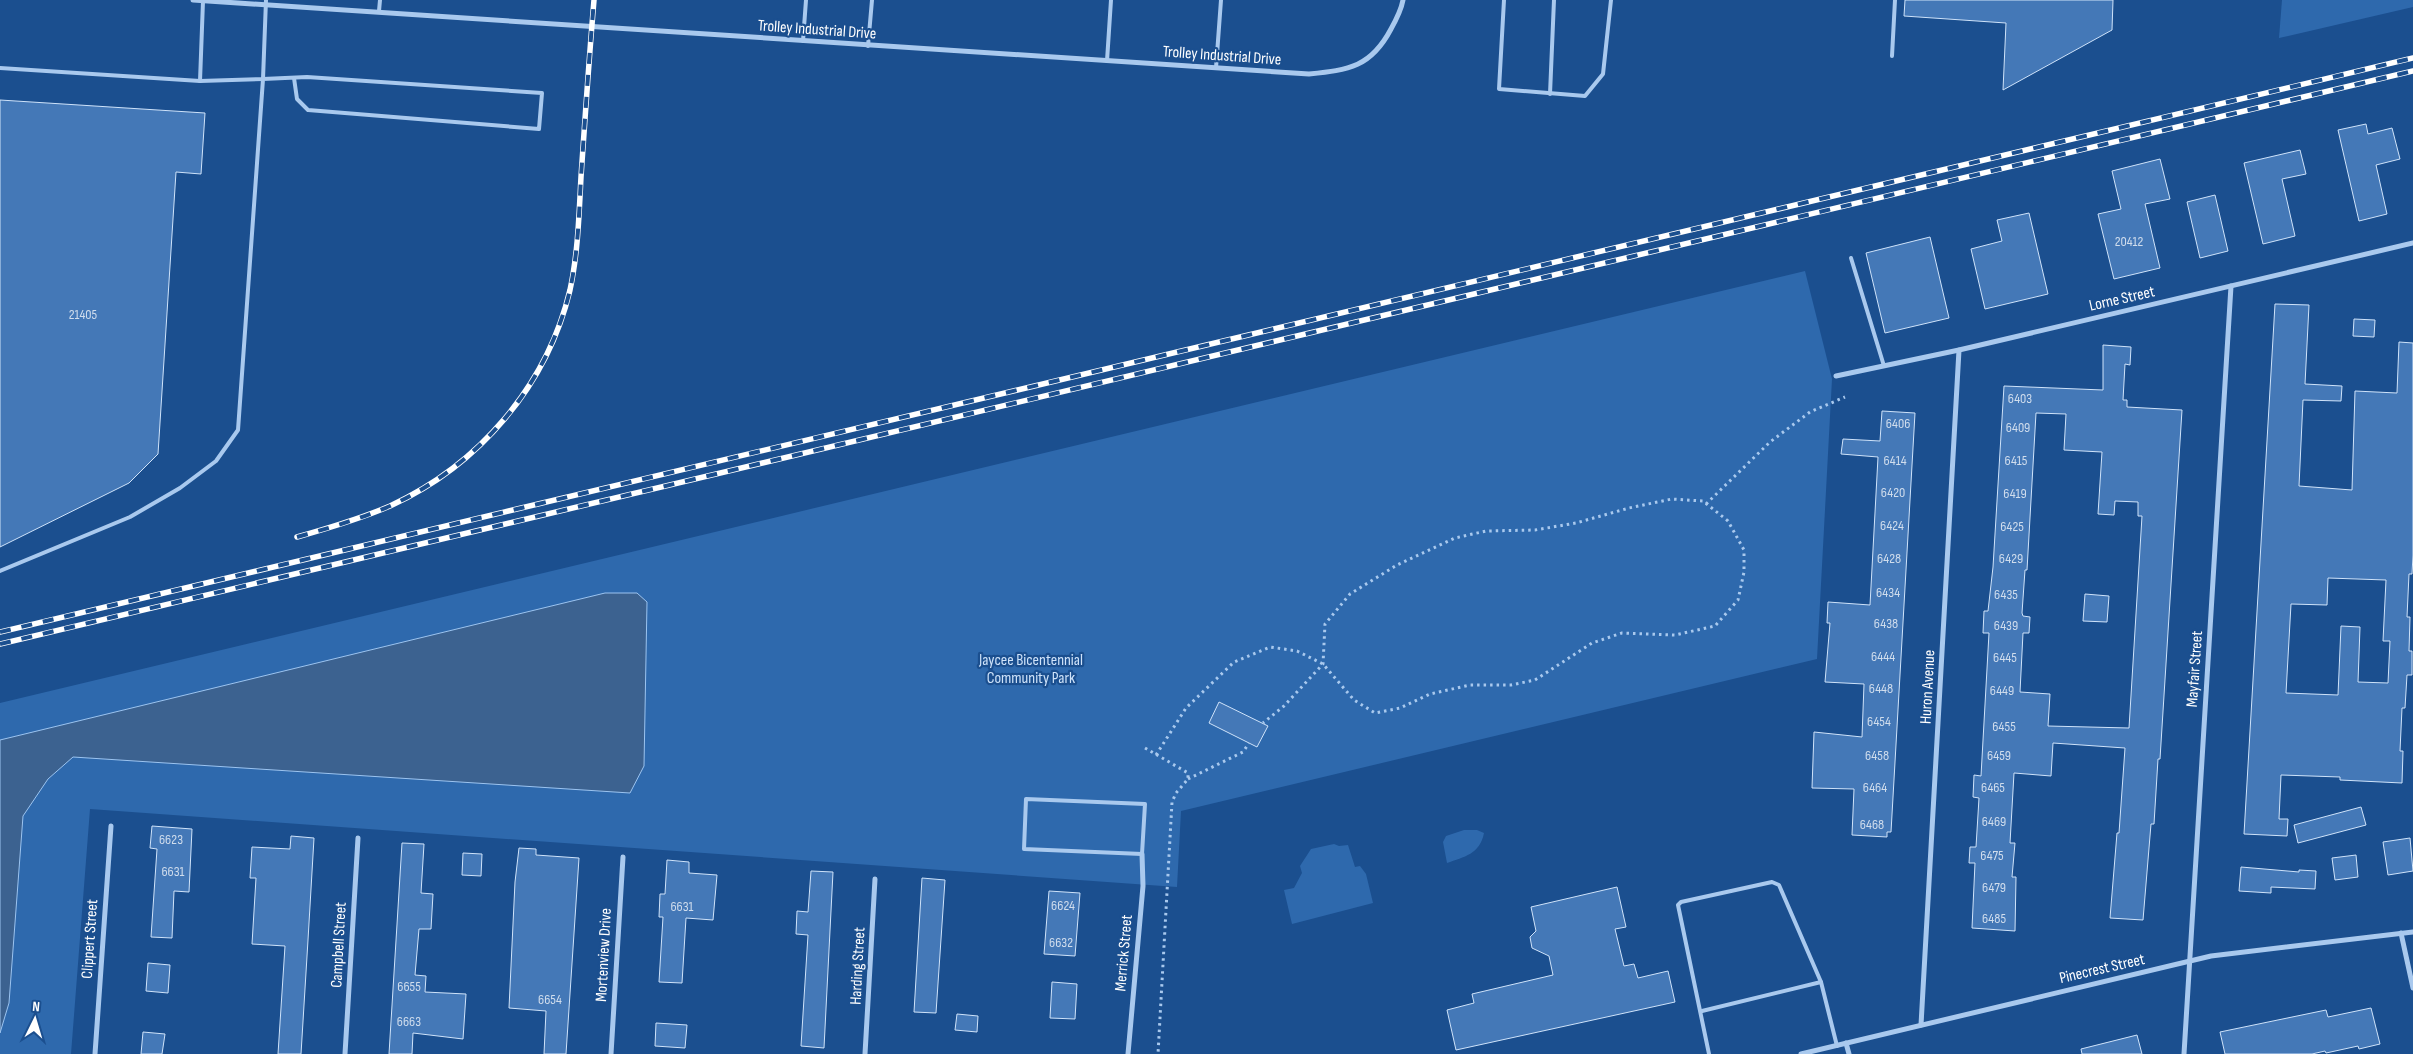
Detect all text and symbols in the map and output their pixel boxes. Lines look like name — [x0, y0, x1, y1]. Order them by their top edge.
street label: Trolley Industrial Drive — [757, 16, 877, 44]
street label: Trolley Industrial Drive — [1162, 42, 1282, 70]
house number: 20412 — [2115, 233, 2144, 250]
street label: Lorne Street — [2087, 282, 2157, 316]
house number: 21405 — [69, 306, 98, 323]
house number: 6403 — [2008, 390, 2032, 407]
house number: 6406 — [1886, 415, 1910, 432]
house number: 6409 — [2006, 419, 2030, 436]
house number: 6414 — [1883, 452, 1907, 469]
house number: 6415 — [2005, 452, 2028, 469]
house number: 6420 — [1881, 484, 1905, 501]
house number: 6419 — [2003, 485, 2027, 502]
house number: 6424 — [1880, 517, 1904, 534]
house number: 6425 — [2000, 518, 2024, 535]
house number: 6428 — [1877, 550, 1901, 567]
house number: 6429 — [1999, 550, 2023, 567]
house number: 6434 — [1876, 584, 1900, 601]
house number: 6435 — [1994, 586, 2018, 603]
house number: 6438 — [1874, 615, 1898, 632]
house number: 6439 — [1994, 617, 2018, 634]
street label: Mayfair Street — [2183, 630, 2207, 708]
house number: 6444 — [1871, 648, 1895, 665]
street label: Huron Avenue — [1917, 649, 1939, 725]
house number: 6445 — [1993, 649, 2017, 666]
park label: Jaycee Bicentennial Community Park — [978, 651, 1083, 688]
house number: 6448 — [1869, 680, 1893, 697]
house number: 6449 — [1990, 682, 2014, 699]
house number: 6454 — [1867, 713, 1891, 730]
house number: 6455 — [1992, 718, 2016, 735]
house number: 6458 — [1865, 747, 1889, 764]
house number: 6459 — [1987, 747, 2011, 764]
house number: 6464 — [1863, 779, 1887, 796]
house number: 6465 — [1981, 779, 2005, 796]
house number: 6469 — [1982, 813, 2006, 830]
house number: 6468 — [1860, 816, 1884, 833]
house number: 6623 — [159, 831, 183, 848]
house number: 6475 — [1980, 847, 2004, 864]
house number: 6631 — [161, 863, 185, 880]
house number: 6479 — [1982, 879, 2006, 896]
house number: 6624 — [1051, 897, 1075, 914]
street label: Clippert Street — [78, 898, 102, 979]
house number: 6631 — [670, 898, 694, 915]
street label: Campbell Street — [327, 902, 351, 988]
street label: Mortenview Drive — [592, 908, 616, 1002]
house number: 6485 — [1982, 910, 2006, 927]
street label: Merrick Street — [1111, 914, 1137, 992]
street label: Harding Street — [846, 927, 870, 1005]
house number: 6632 — [1049, 934, 1073, 951]
street label: Pinecrest Street — [2057, 950, 2147, 988]
house number: 6655 — [397, 978, 421, 995]
house number: 6654 — [538, 991, 562, 1008]
north arrow — [10, 994, 60, 1044]
text: N — [32, 998, 41, 1015]
house number: 6663 — [397, 1013, 421, 1030]

